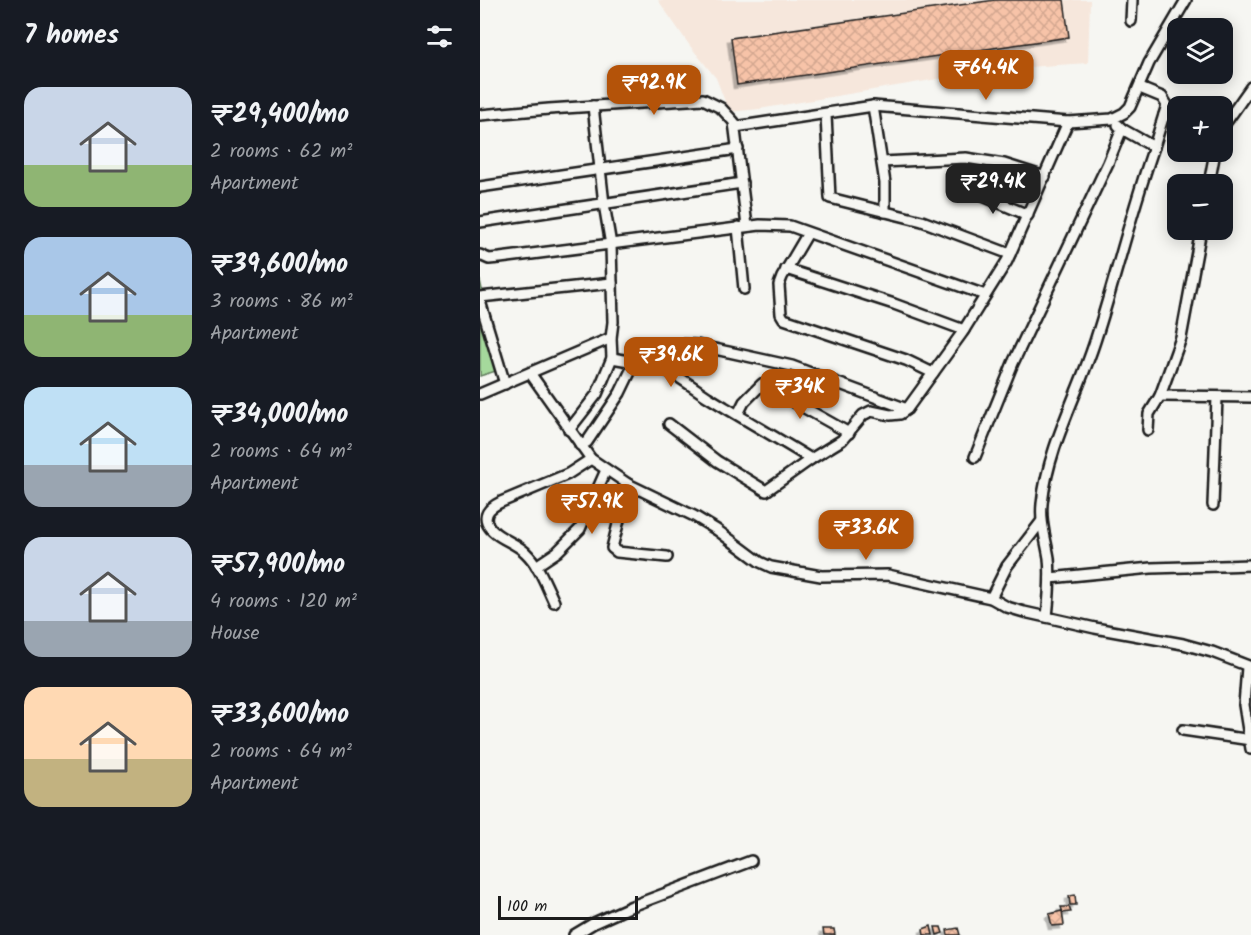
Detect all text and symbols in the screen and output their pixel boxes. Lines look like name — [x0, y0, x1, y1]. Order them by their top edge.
text: 7 homes — [24, 15, 119, 57]
map controls — [1167, 18, 1233, 240]
button: layers — [1167, 18, 1233, 84]
icon: filters — [423, 20, 456, 53]
pin: ₹64.4K — [937, 50, 1035, 101]
text: ₹64.4K — [953, 53, 1019, 85]
pin: ₹92.9K — [605, 65, 703, 116]
text: ₹92.9K — [621, 68, 687, 100]
text: ₹29,400/mo — [210, 94, 349, 136]
button: + — [1167, 96, 1233, 162]
icon: home — [72, 111, 144, 183]
text: 2 rooms · 62 m² — [210, 136, 352, 168]
pin: ₹29.4K — [944, 164, 1042, 215]
text: ₹29.4K — [960, 167, 1026, 199]
text: Apartment — [210, 168, 299, 200]
button: − — [1167, 174, 1233, 240]
text: ₹39,600/mo — [210, 244, 348, 286]
icon: home — [72, 261, 144, 333]
text: 3 rooms · 86 m² — [210, 286, 353, 318]
text: Apartment — [210, 318, 299, 350]
pin: ₹39.6K — [622, 337, 720, 388]
text: ₹39.6K — [638, 340, 704, 372]
pin: ₹34K — [764, 369, 836, 420]
text: ₹34K — [774, 372, 826, 404]
text: ₹34,000/mo — [210, 394, 348, 436]
icon: home — [72, 411, 144, 483]
text: 2 rooms · 64 m² — [210, 436, 352, 468]
text: Apartment — [210, 468, 299, 500]
pin: ₹57.9K — [543, 484, 641, 535]
text: ₹57.9K — [560, 487, 624, 519]
pin: ₹33.6K — [817, 510, 915, 561]
text: ₹33.6K — [833, 513, 899, 545]
text: ₹57,900/mo — [210, 544, 345, 586]
icon: home — [72, 561, 144, 633]
text: 4 rooms · 120 m² — [210, 586, 357, 618]
text: House — [210, 618, 260, 650]
text: ₹33,600/mo — [210, 694, 349, 736]
icon: home — [72, 711, 144, 783]
text: 2 rooms · 64 m² — [210, 736, 352, 768]
text: Apartment — [210, 768, 299, 800]
scale bar — [498, 893, 638, 920]
text: 100 m — [507, 894, 547, 919]

